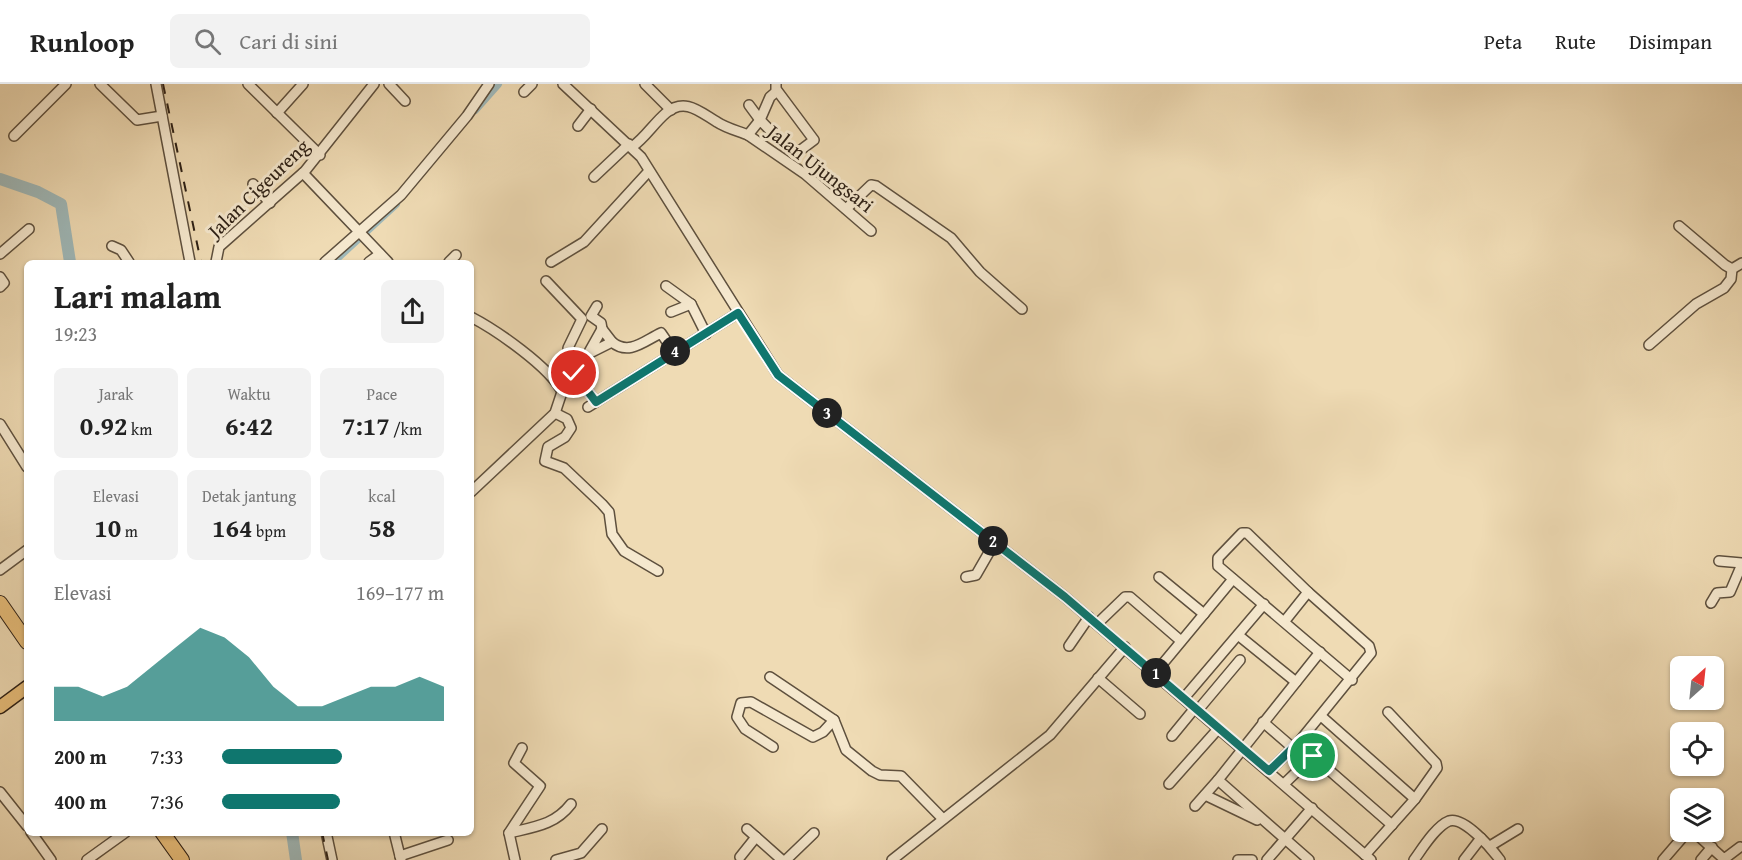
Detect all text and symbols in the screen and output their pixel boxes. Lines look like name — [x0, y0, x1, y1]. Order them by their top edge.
search box — [170, 14, 590, 68]
text: Runloop — [30, 21, 134, 62]
icon: search — [191, 25, 224, 58]
text: Cari di sini — [239, 25, 338, 57]
text: Peta — [1484, 26, 1522, 57]
text: Rute — [1555, 26, 1596, 57]
text: Disimpan — [1629, 26, 1712, 57]
street label: Jalan Ujungsari — [759, 115, 881, 219]
street label: Jalan Cigeureng — [198, 132, 315, 246]
text: Lari malam — [54, 272, 221, 320]
button: share — [381, 280, 444, 343]
text: 19:23 — [54, 319, 97, 348]
pin: 4 — [660, 336, 690, 366]
text: 4 — [671, 339, 679, 363]
pin — [548, 347, 599, 398]
icon: check — [557, 356, 590, 389]
text: Jarak — [99, 382, 133, 406]
text: Waktu — [228, 382, 270, 406]
text: Pace — [367, 382, 397, 406]
pin: 3 — [812, 398, 842, 428]
text: 3 — [823, 401, 831, 425]
text: 0.92 — [80, 406, 128, 445]
text: 6:42 — [225, 406, 273, 445]
text: 7:17 — [342, 406, 390, 445]
text: km — [128, 417, 152, 441]
text: /km — [390, 417, 422, 441]
text: Elevasi — [93, 484, 139, 508]
text: Detak jantung — [202, 484, 296, 508]
text: kcal — [368, 484, 396, 508]
text: 10 — [94, 508, 121, 547]
text: 164 — [212, 508, 252, 547]
text: 58 — [369, 508, 395, 547]
text: m — [121, 519, 138, 543]
text: bpm — [252, 519, 286, 543]
pin: 2 — [978, 526, 1008, 556]
text: 2 — [989, 529, 997, 553]
text: Elevasi — [54, 578, 112, 607]
text: 169–177 m — [356, 578, 444, 607]
north arrow — [1670, 656, 1724, 710]
map controls — [1670, 656, 1724, 842]
pin: 1 — [1141, 658, 1171, 688]
text: 1 — [1152, 661, 1160, 685]
button: locate — [1670, 722, 1724, 776]
pin — [1287, 730, 1338, 781]
icon: arrive — [1296, 739, 1329, 772]
text: 200 m — [54, 742, 107, 771]
text: 7:33 — [150, 742, 184, 771]
text: 400 m — [54, 787, 107, 816]
text: 7:36 — [150, 787, 184, 816]
button: layers — [1670, 788, 1724, 842]

